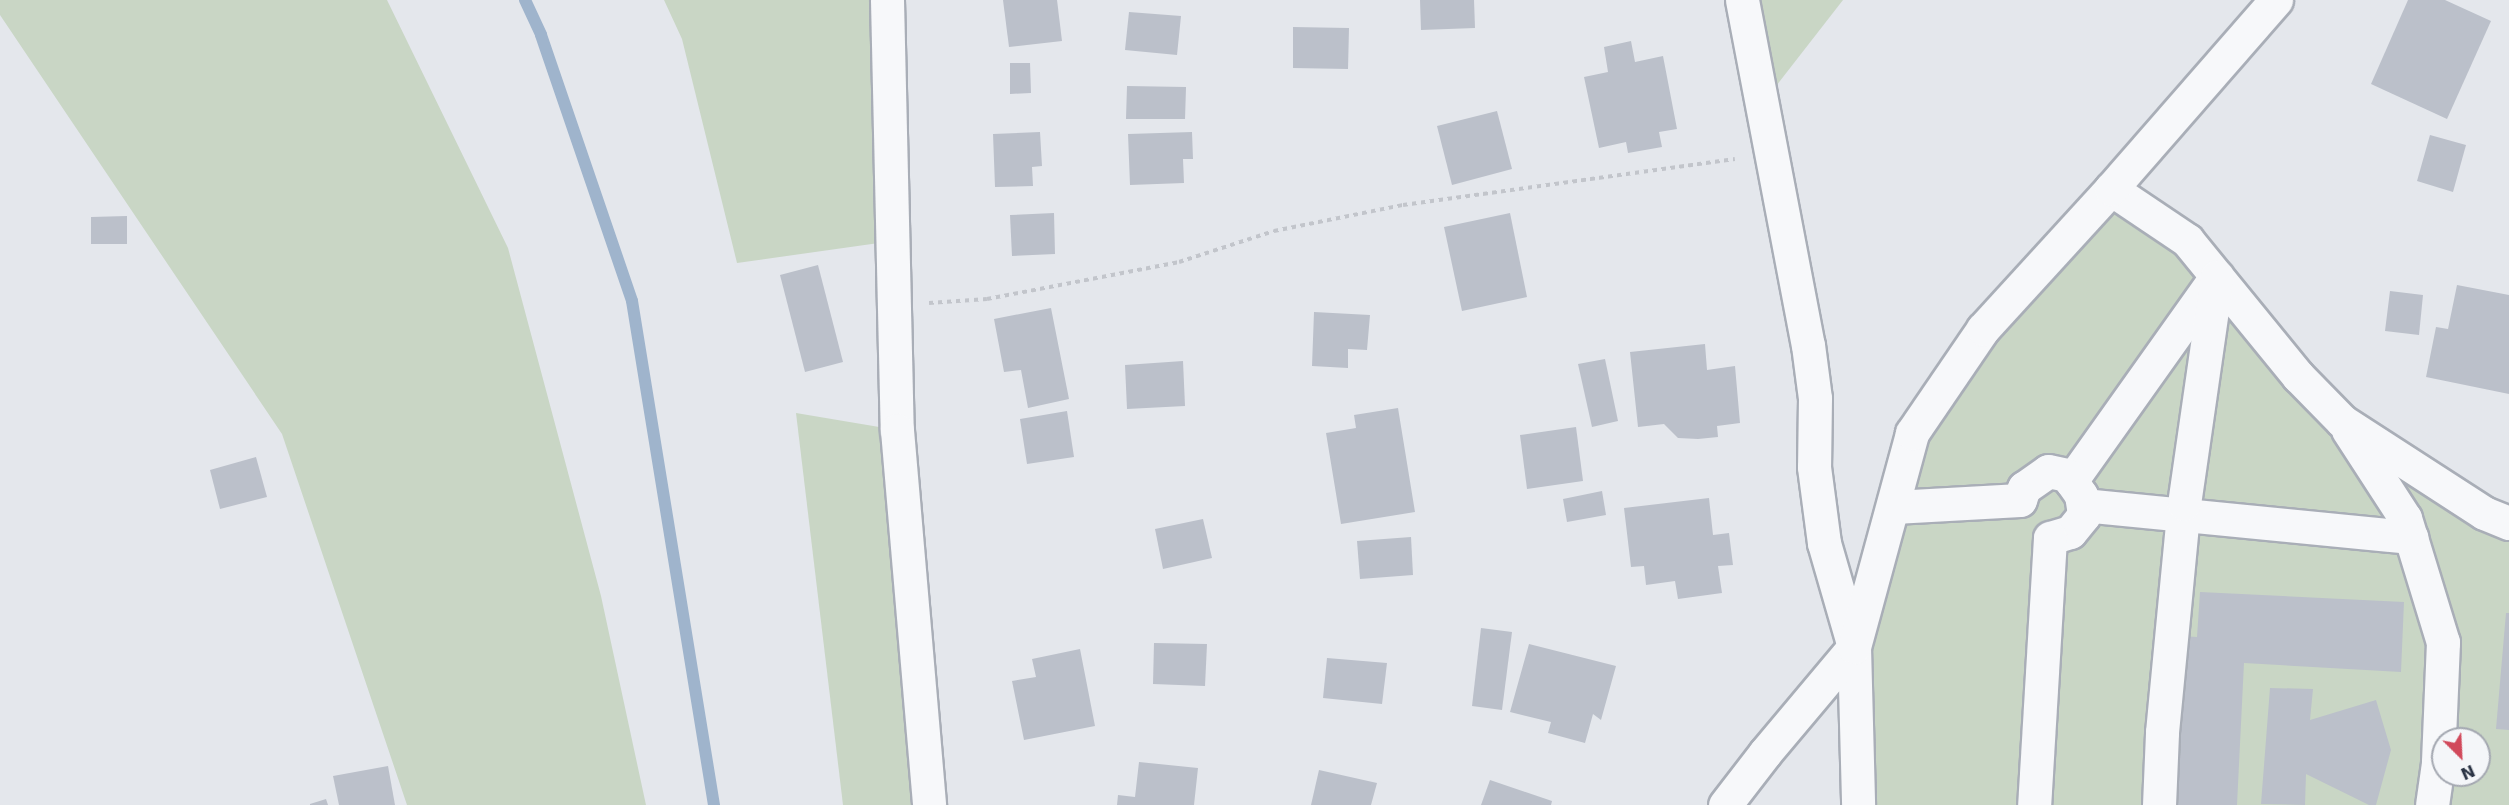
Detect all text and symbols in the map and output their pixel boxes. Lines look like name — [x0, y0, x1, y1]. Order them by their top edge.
north arrow — [2431, 727, 2491, 787]
text: N — [2458, 761, 2478, 783]

